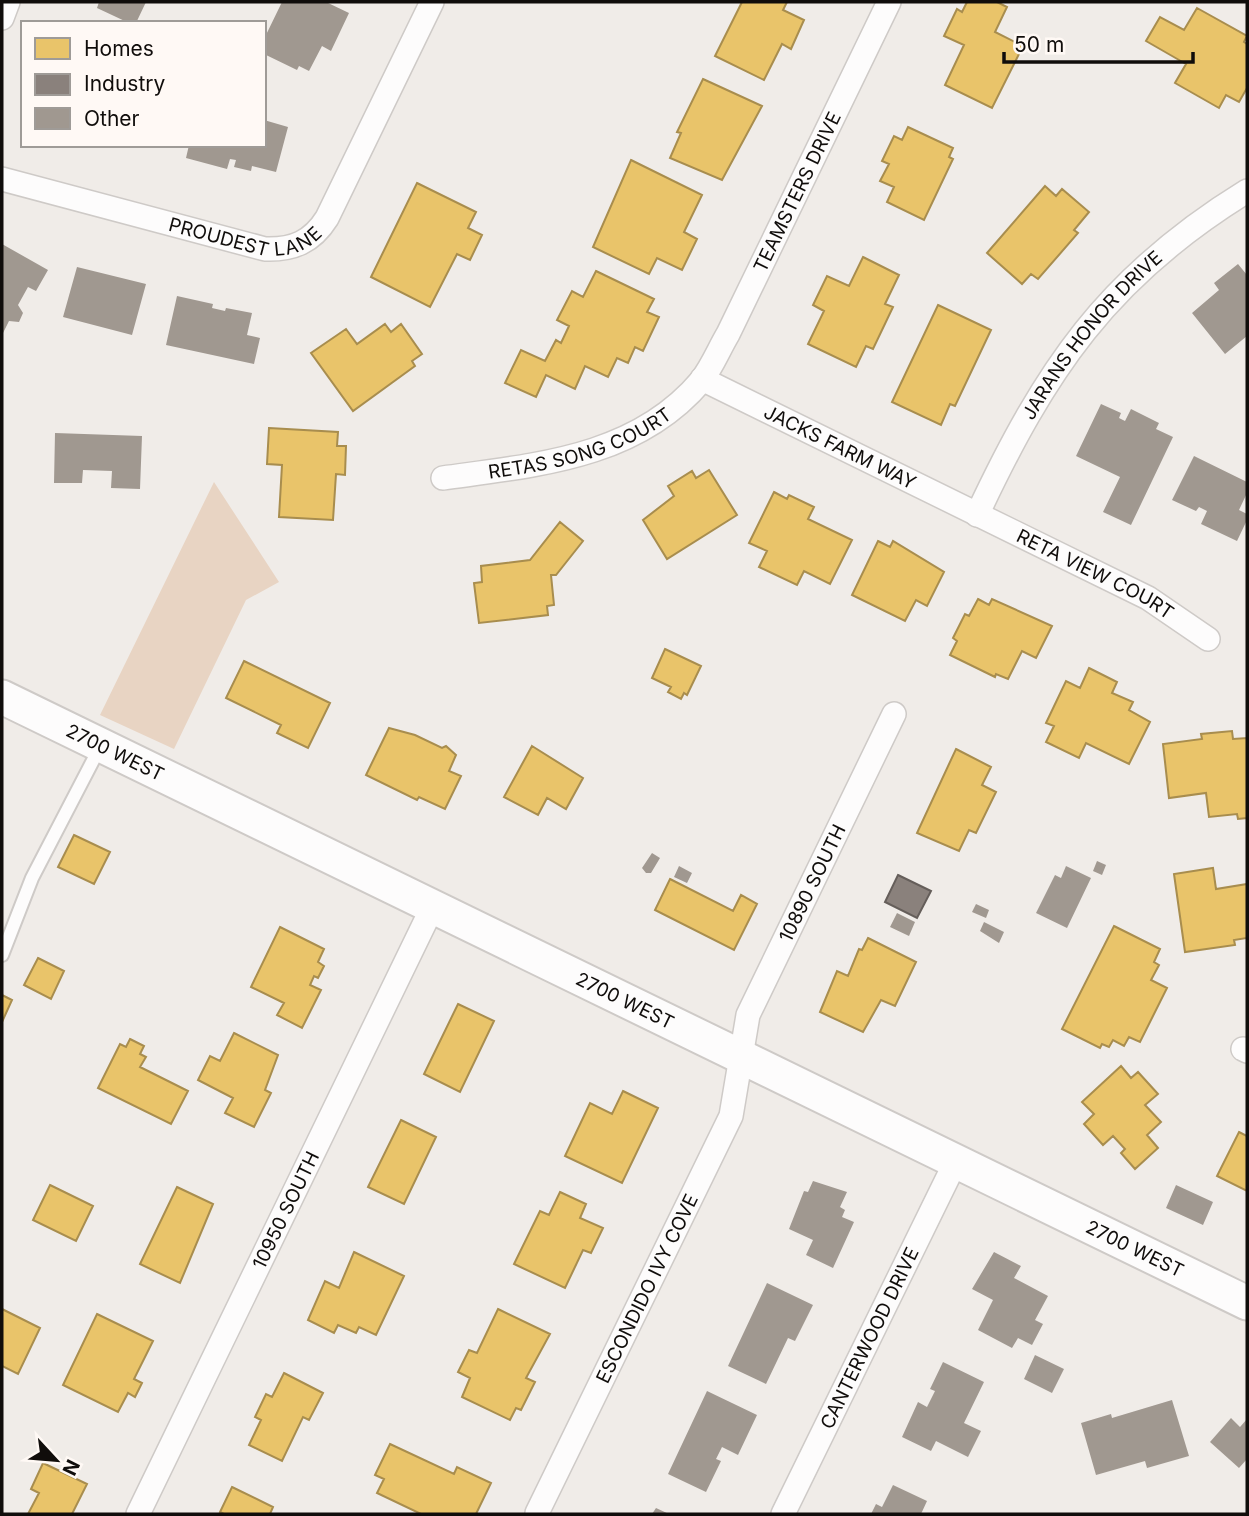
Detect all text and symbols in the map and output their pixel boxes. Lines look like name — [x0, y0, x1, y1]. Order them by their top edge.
legend — [21, 21, 266, 147]
scale bar — [1004, 21, 1193, 65]
text: 50 m — [1014, 32, 1064, 57]
text: Homes — [84, 36, 154, 61]
text: Industry — [84, 71, 166, 96]
text: Other — [84, 106, 140, 131]
street label: TEAMSTERS DRIVE — [749, 108, 846, 276]
street label: PROUDEST LANE — [163, 209, 321, 235]
text: PROUDEST LANE — [166, 213, 327, 262]
street label: JARANS HONOR DRIVE — [1017, 246, 1167, 424]
street label: JACKS FARM WAY — [760, 400, 920, 494]
street label: RETAS SONG COURT — [487, 403, 676, 484]
street label: RETA VIEW COURT — [1013, 524, 1178, 624]
street label: 2700 WEST — [62, 719, 168, 786]
street label: 10890 SOUTH — [774, 821, 851, 946]
street label: 2700 WEST — [572, 967, 678, 1034]
street label: 10950 SOUTH — [248, 1148, 324, 1273]
street label: ESCONDIDO IVY COVE — [591, 1190, 703, 1387]
street label: 2700 WEST — [1082, 1215, 1187, 1282]
street label: CANTERWOOD DRIVE — [816, 1244, 924, 1433]
north arrow — [21, 1425, 91, 1495]
text: N — [57, 1456, 84, 1479]

